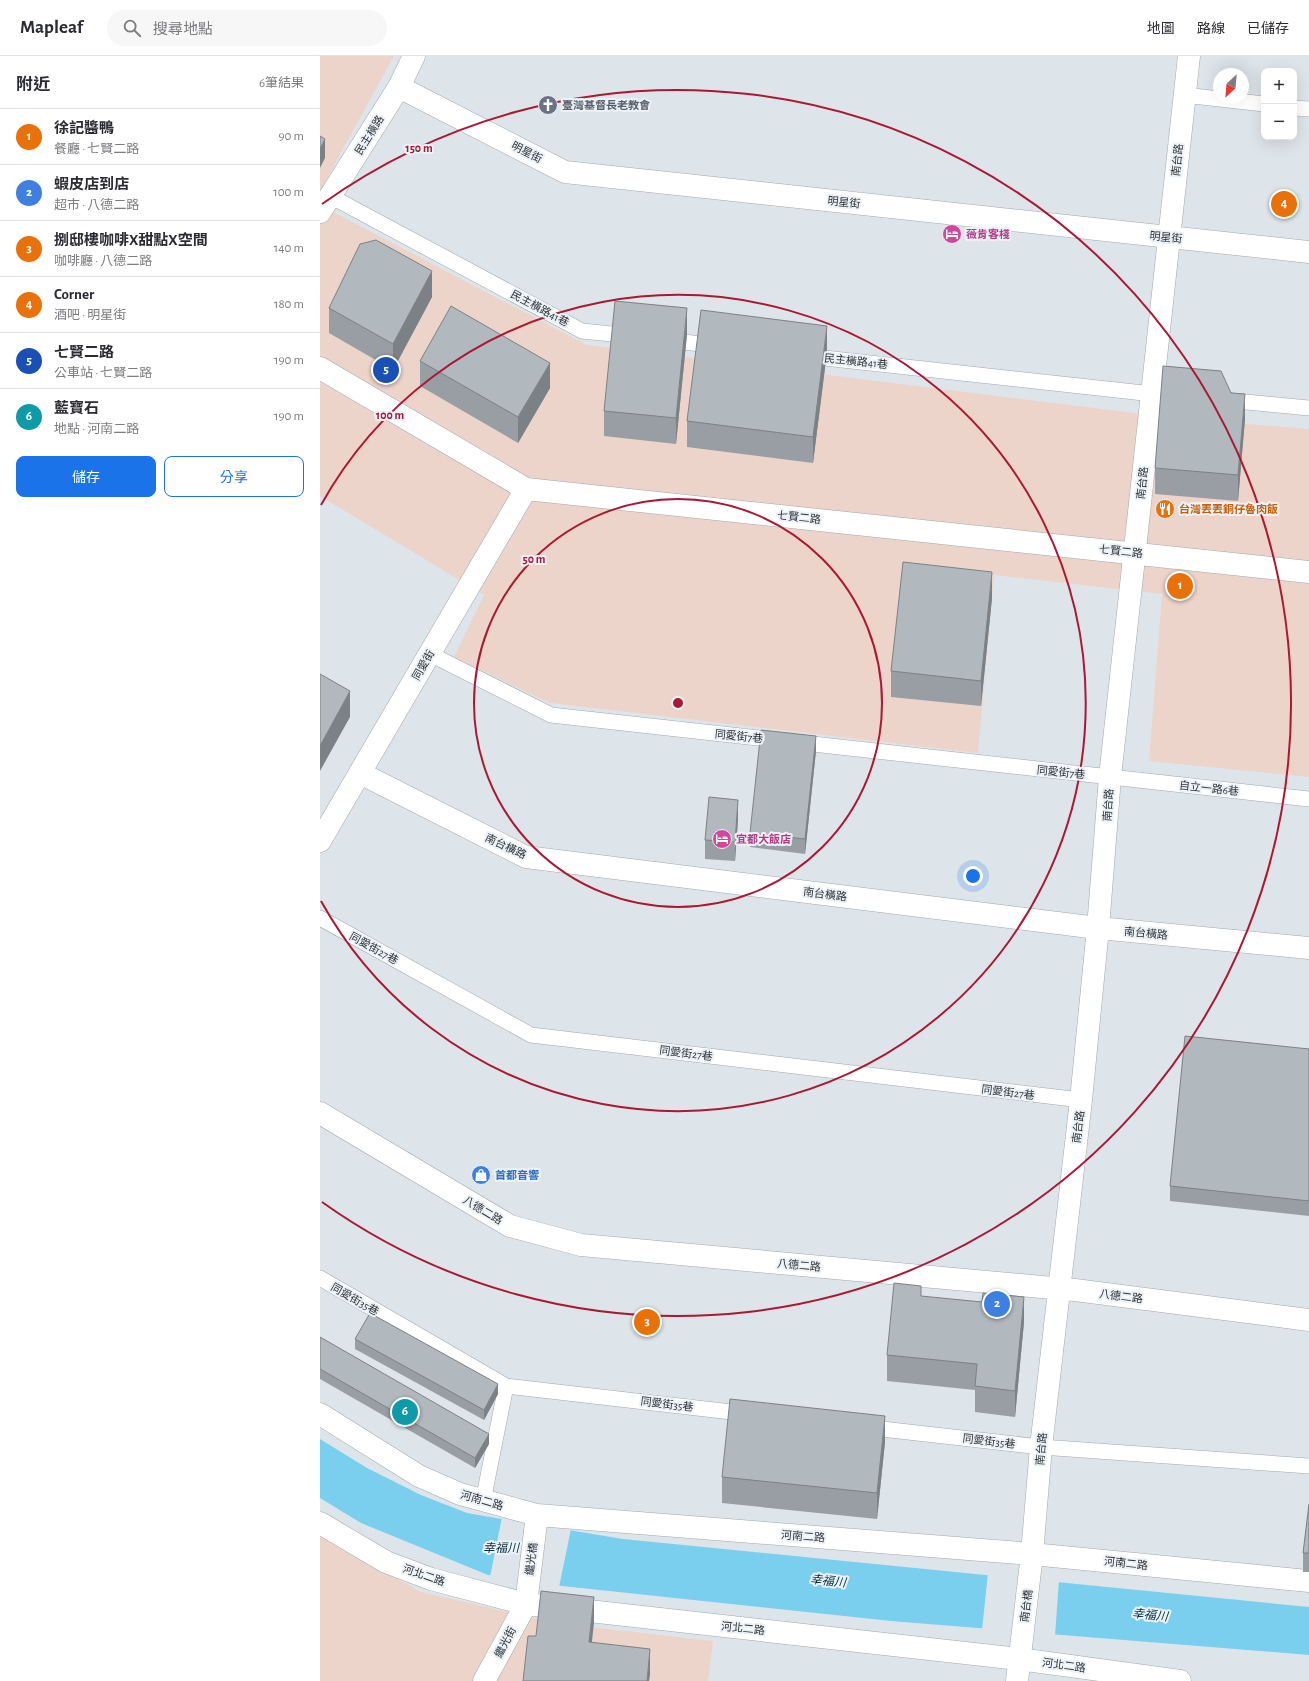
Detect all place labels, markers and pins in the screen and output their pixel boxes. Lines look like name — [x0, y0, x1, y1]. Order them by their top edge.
church icon: 臺灣基督長老教會 — [537, 94, 559, 116]
place label: 臺灣基督長老教會 — [562, 99, 650, 111]
pin: 4 — [1271, 189, 1297, 219]
hotel icon: 薇肯客棧 — [941, 223, 963, 245]
place label: 薇肯客棧 — [966, 228, 1010, 240]
pin: 5 — [373, 355, 399, 385]
restaurant icon: 台灣丟丟銅仔魯肉飯 — [1154, 498, 1176, 520]
place label: 台灣丟丟銅仔魯肉飯 — [1179, 503, 1278, 515]
pin: 1 — [1167, 571, 1193, 601]
centre of rings — [671, 696, 685, 710]
hotel icon: 宜都大飯店 — [711, 828, 733, 850]
place label: 宜都大飯店 — [736, 833, 791, 845]
shop icon: 首都音響 — [470, 1164, 492, 1186]
place label: 首都音響 — [495, 1169, 539, 1181]
pin: 2 — [984, 1289, 1010, 1319]
pin: 3 — [634, 1307, 660, 1337]
pin: 6 — [392, 1397, 418, 1427]

